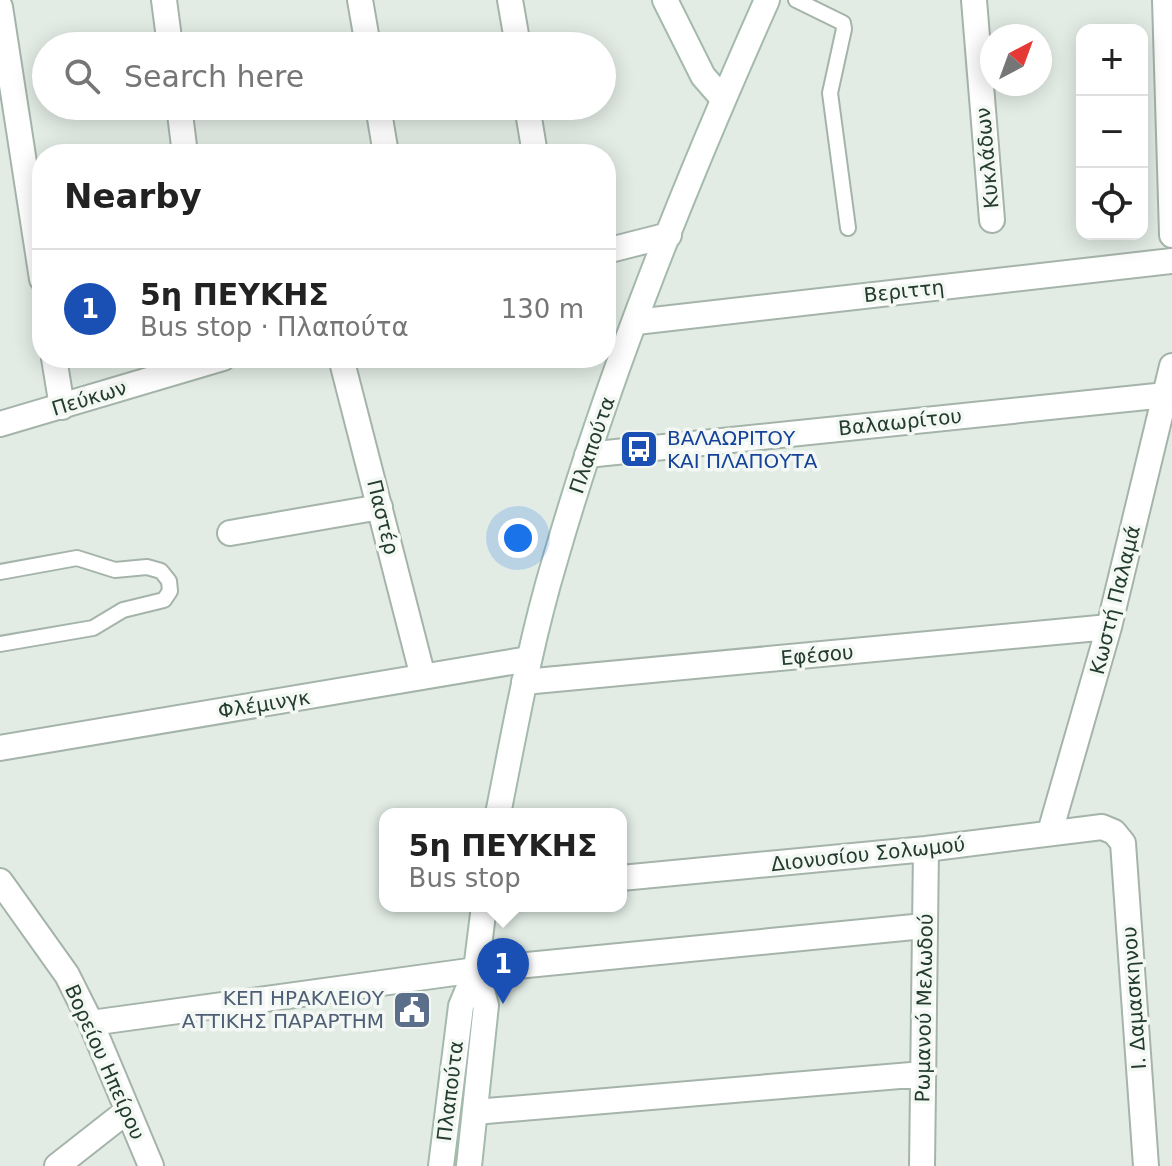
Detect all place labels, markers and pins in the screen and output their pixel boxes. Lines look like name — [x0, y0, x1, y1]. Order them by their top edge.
place label: ΒΑΛΑΩΡΙΤΟΥ ΚΑΙ ΠΛΑΠΟΥΤΑ — [667, 426, 818, 473]
bus stop icon: ΒΑΛΑΩΡΙΤΟΥ ΚΑΙ ΠΛΑΠΟΥΤΑ — [618, 428, 660, 470]
pin: 1 — [477, 938, 529, 1004]
place label: ΚΕΠ ΗΡΑΚΛΕΙΟΥ ΑΤΤΙΚΗΣ ΠΑΡΑΡΤΗΜ — [182, 986, 385, 1033]
public building icon: ΚΕΠ ΗΡΑΚΛΕΙΟΥ ΑΤΤΙΚΗΣ ΠΑΡΑΡΤΗΜ — [391, 989, 433, 1031]

